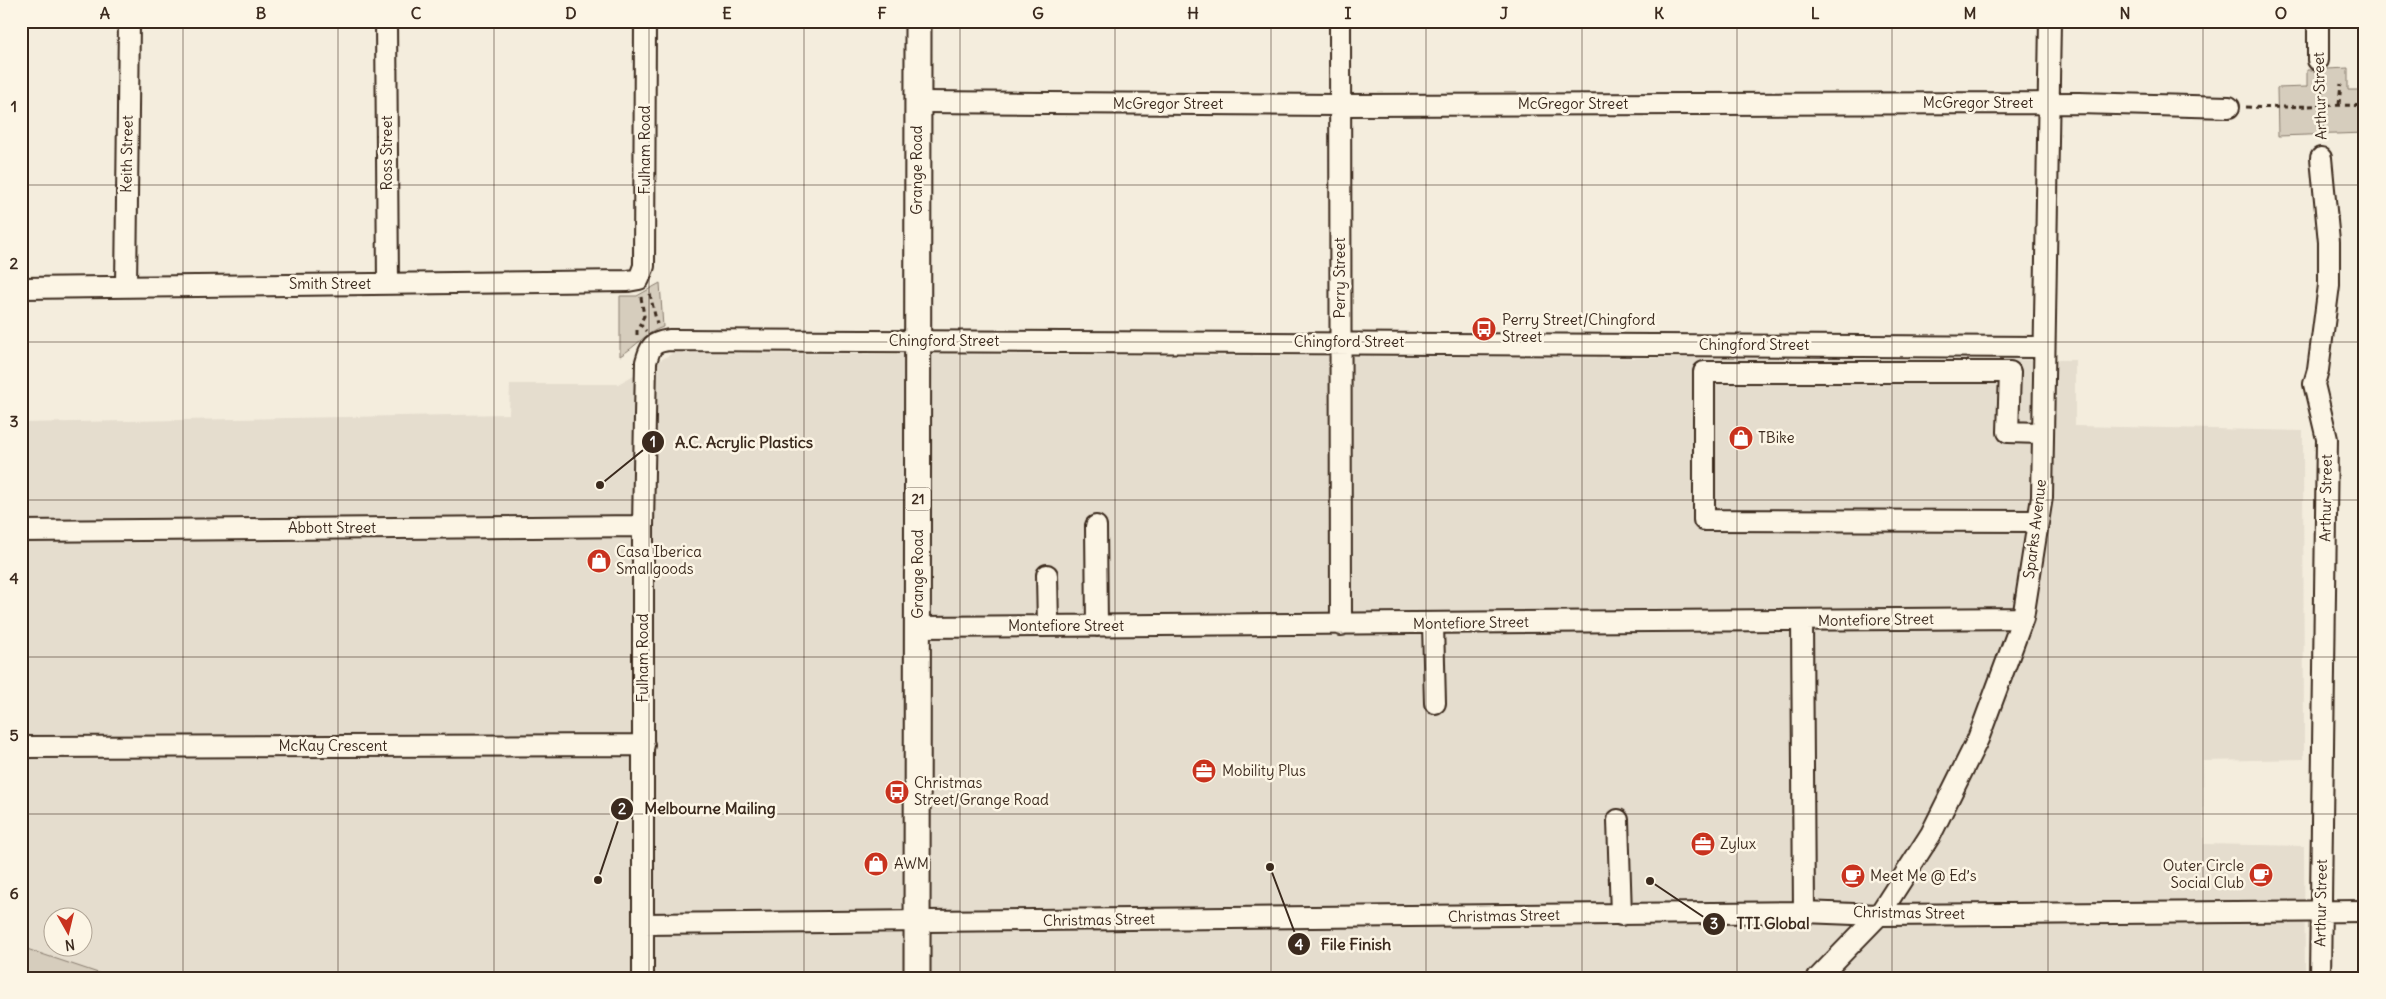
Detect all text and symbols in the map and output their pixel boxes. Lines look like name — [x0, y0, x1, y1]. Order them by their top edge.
text: A — [100, 3, 110, 23]
text: B — [256, 3, 267, 23]
text: C — [411, 3, 422, 23]
text: D — [565, 3, 577, 23]
text: E — [722, 3, 732, 23]
text: F — [877, 3, 887, 23]
text: G — [1032, 3, 1044, 23]
text: H — [1187, 3, 1199, 23]
text: I — [1345, 3, 1352, 23]
text: J — [1500, 3, 1509, 23]
text: K — [1654, 3, 1664, 23]
text: L — [1811, 3, 1820, 23]
text: M — [1964, 3, 1977, 23]
text: N — [2119, 3, 2131, 23]
text: O — [2275, 3, 2287, 23]
street label: Arthur Street — [2308, 52, 2331, 140]
street label: McGregor Street — [1923, 93, 2033, 112]
street label: McGregor Street — [1113, 94, 1223, 113]
street label: McGregor Street — [1518, 94, 1628, 113]
text: 1 — [11, 96, 17, 116]
street label: Fulham Road — [635, 105, 654, 195]
street label: Keith Street — [116, 115, 137, 193]
street label: Ross Street — [377, 115, 396, 191]
street label: Grange Road — [907, 125, 926, 215]
street label: Perry Street — [1330, 238, 1349, 318]
text: 2 — [10, 253, 19, 273]
street label: Smith Street — [289, 274, 371, 293]
place label: Perry Street/Chingford Street — [1502, 310, 1655, 346]
bus stop icon: Perry Street/Chingford Street — [1471, 316, 1497, 342]
street label: Chingford Street — [889, 331, 999, 350]
street label: Chingford Street — [1294, 332, 1404, 351]
street label: Chingford Street — [1699, 335, 1809, 354]
text: 3 — [9, 411, 19, 431]
shop icon: TBike — [1728, 425, 1754, 451]
callout: A.C. Acrylic Plastics — [640, 427, 823, 458]
place label: TBike — [1758, 428, 1795, 447]
text: 1 — [650, 432, 656, 451]
text: A.C. Acrylic Plastics — [675, 432, 813, 453]
street label: Arthur Street — [2315, 454, 2336, 542]
street label: Sparks Avenue — [2019, 478, 2050, 580]
road number: 21 — [906, 488, 930, 510]
street label: Abbott Street — [288, 518, 376, 537]
street label: Grange Road — [908, 529, 927, 619]
place label: Casa Iberica Smallgoods — [616, 542, 702, 578]
shop icon: Casa Iberica Smallgoods — [586, 548, 612, 574]
text: 4 — [9, 568, 19, 588]
street label: Montefiore Street — [1818, 609, 1934, 630]
street label: Montefiore Street — [1413, 612, 1529, 633]
street label: Fulham Road — [633, 613, 652, 703]
street label: Montefiore Street — [1008, 616, 1124, 635]
text: 5 — [9, 725, 19, 745]
street label: McKay Crescent — [279, 736, 387, 755]
office icon: Mobility Plus — [1191, 758, 1217, 784]
place label: Mobility Plus — [1222, 761, 1306, 780]
place label: Christmas Street/Grange Road — [914, 773, 1049, 809]
bus stop icon: Christmas Street/Grange Road — [884, 779, 910, 805]
callout: Melbourne Mailing — [610, 793, 786, 824]
text: Melbourne Mailing — [644, 798, 776, 819]
text: 2 — [618, 799, 626, 818]
office icon: Zylux — [1690, 831, 1716, 857]
place label: Zylux — [1720, 834, 1757, 853]
shop icon: AWM — [863, 851, 889, 877]
place label: AWM — [894, 854, 929, 873]
place label: Outer Circle Social Club — [2163, 856, 2244, 892]
street label: Arthur Street — [2310, 859, 2331, 947]
cafe icon: Outer Circle Social Club — [2248, 862, 2274, 888]
cafe icon: Meet Me @ Ed’s — [1840, 863, 1866, 889]
place label: Meet Me @ Ed’s — [1870, 866, 1977, 885]
text: 6 — [9, 883, 19, 903]
street label: Christmas Street — [1853, 902, 1965, 923]
street label: Christmas Street — [1448, 905, 1560, 926]
north arrow — [42, 906, 92, 956]
callout: TTI Global — [1701, 908, 1819, 939]
street label: Christmas Street — [1043, 909, 1155, 930]
text: TTI Global — [1736, 913, 1810, 933]
text: 3 — [1710, 914, 1718, 933]
callout: File Finish — [1286, 929, 1402, 960]
text: File Finish — [1321, 934, 1391, 954]
text: N — [64, 935, 76, 954]
text: 4 — [1295, 935, 1304, 954]

